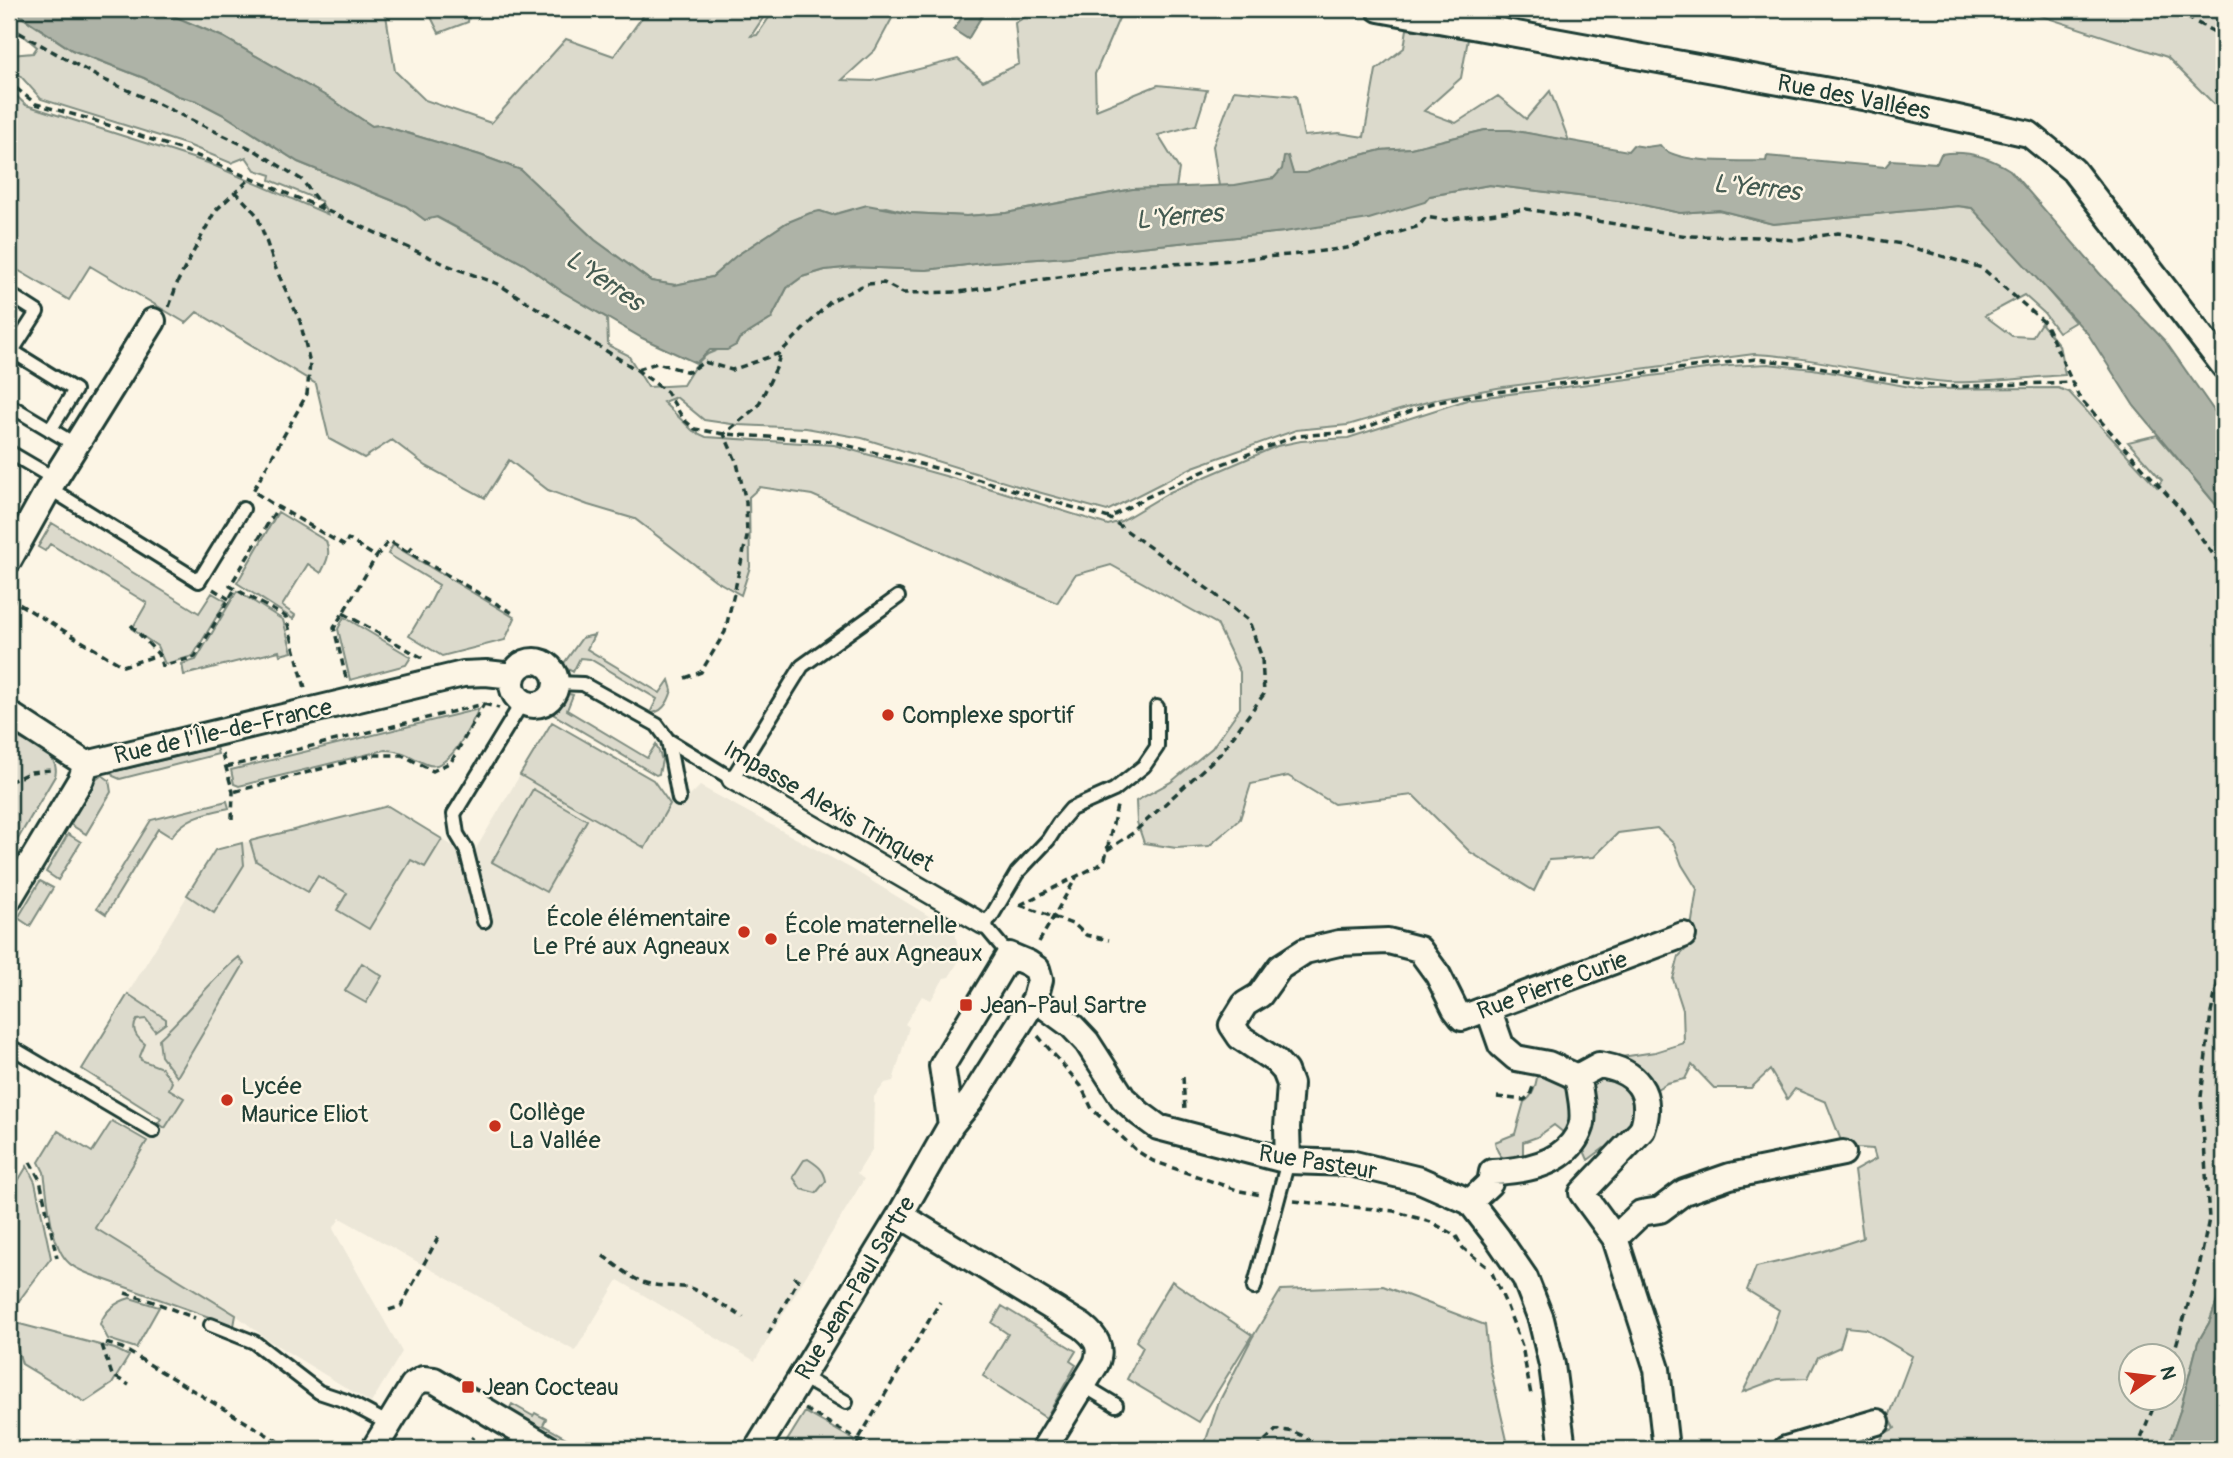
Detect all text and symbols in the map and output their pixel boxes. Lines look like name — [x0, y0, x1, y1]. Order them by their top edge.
street label: Rue des Vallées — [1775, 68, 1933, 127]
water label: L'Yerres — [1712, 168, 1805, 209]
water label: L'Yerres — [1134, 197, 1227, 237]
water label: L'Yerres — [559, 243, 652, 320]
street label: Rue de l'Île-de-France — [111, 692, 335, 771]
place label: Complexe sportif — [902, 701, 1076, 730]
marker: Complexe sportif — [880, 707, 896, 723]
street label: Impasse Alexis Trinquet — [718, 734, 939, 879]
place label: École élémentaire Le Pré aux Agneaux — [532, 904, 730, 961]
place label: École maternelle Le Pré aux Agneaux — [785, 911, 983, 968]
marker: École élémentaire Le Pré aux Agneaux — [736, 924, 752, 940]
marker: École maternelle Le Pré aux Agneaux — [763, 931, 779, 947]
street label: Rue Pierre Curie — [1473, 945, 1631, 1026]
place label: Jean-Paul Sartre — [980, 991, 1147, 1020]
marker: Jean-Paul Sartre — [958, 997, 974, 1013]
place label: Lycée Maurice Eliot — [241, 1072, 368, 1129]
marker: Lycée Maurice Eliot — [219, 1092, 235, 1108]
place label: Collège La Vallée — [509, 1098, 601, 1155]
marker: Collège La Vallée — [487, 1118, 503, 1134]
street label: Rue Pasteur — [1257, 1139, 1380, 1186]
street label: Rue Jean-Paul Sartre — [789, 1191, 922, 1385]
north arrow — [2118, 1342, 2188, 1412]
text: N — [2154, 1364, 2181, 1382]
place label: Jean Cocteau — [482, 1373, 619, 1402]
marker: Jean Cocteau — [460, 1379, 476, 1395]

